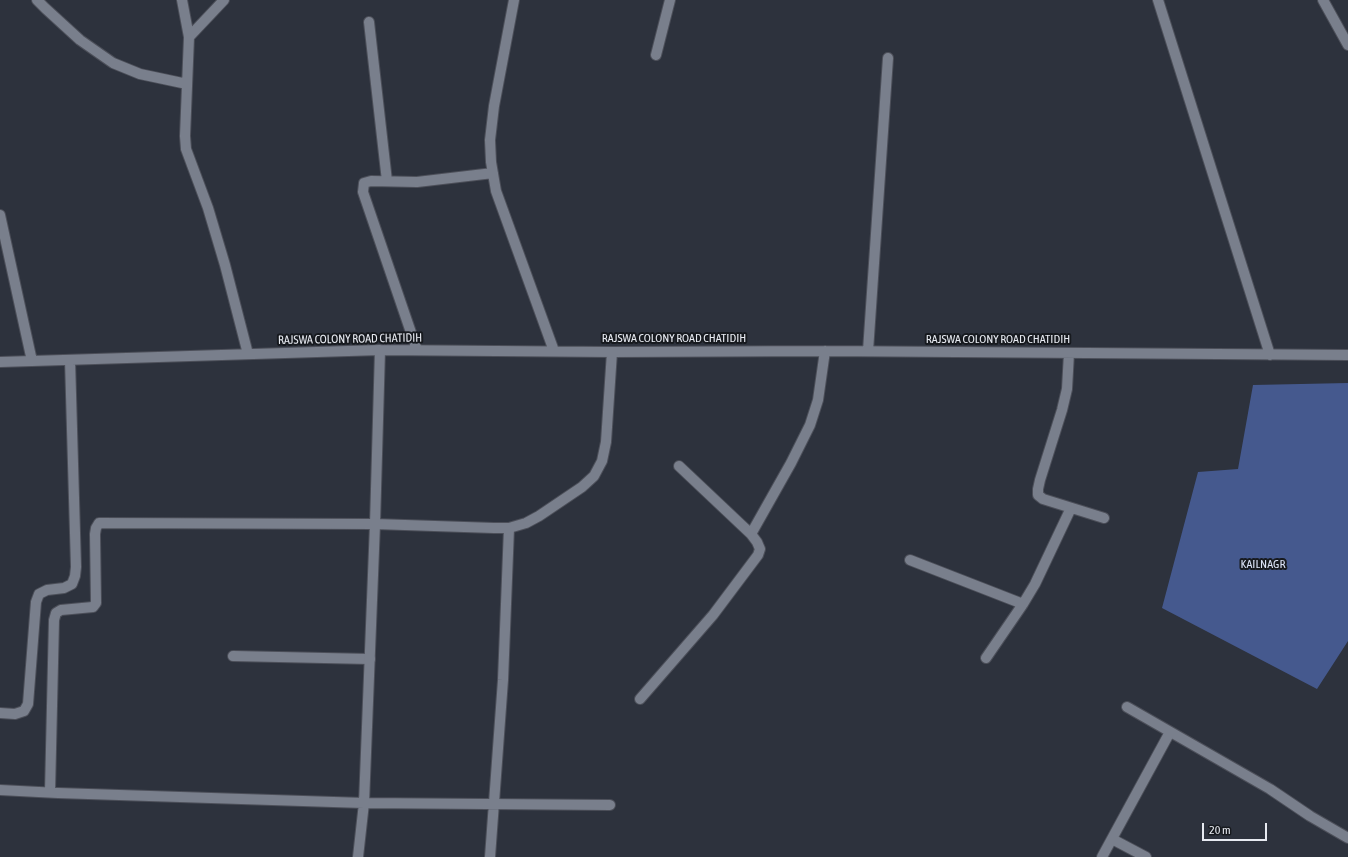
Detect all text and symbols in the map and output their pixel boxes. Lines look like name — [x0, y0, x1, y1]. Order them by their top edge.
street label: RAJSWA COLONY ROAD CHATIDIH — [278, 331, 422, 347]
street label: RAJSWA COLONY ROAD CHATIDIH — [602, 331, 746, 345]
street label: RAJSWA COLONY ROAD CHATIDIH — [926, 332, 1070, 346]
park label: KAILNAGR — [1241, 557, 1285, 571]
scale bar — [1204, 815, 1269, 841]
text: 20 m — [1209, 823, 1231, 837]

